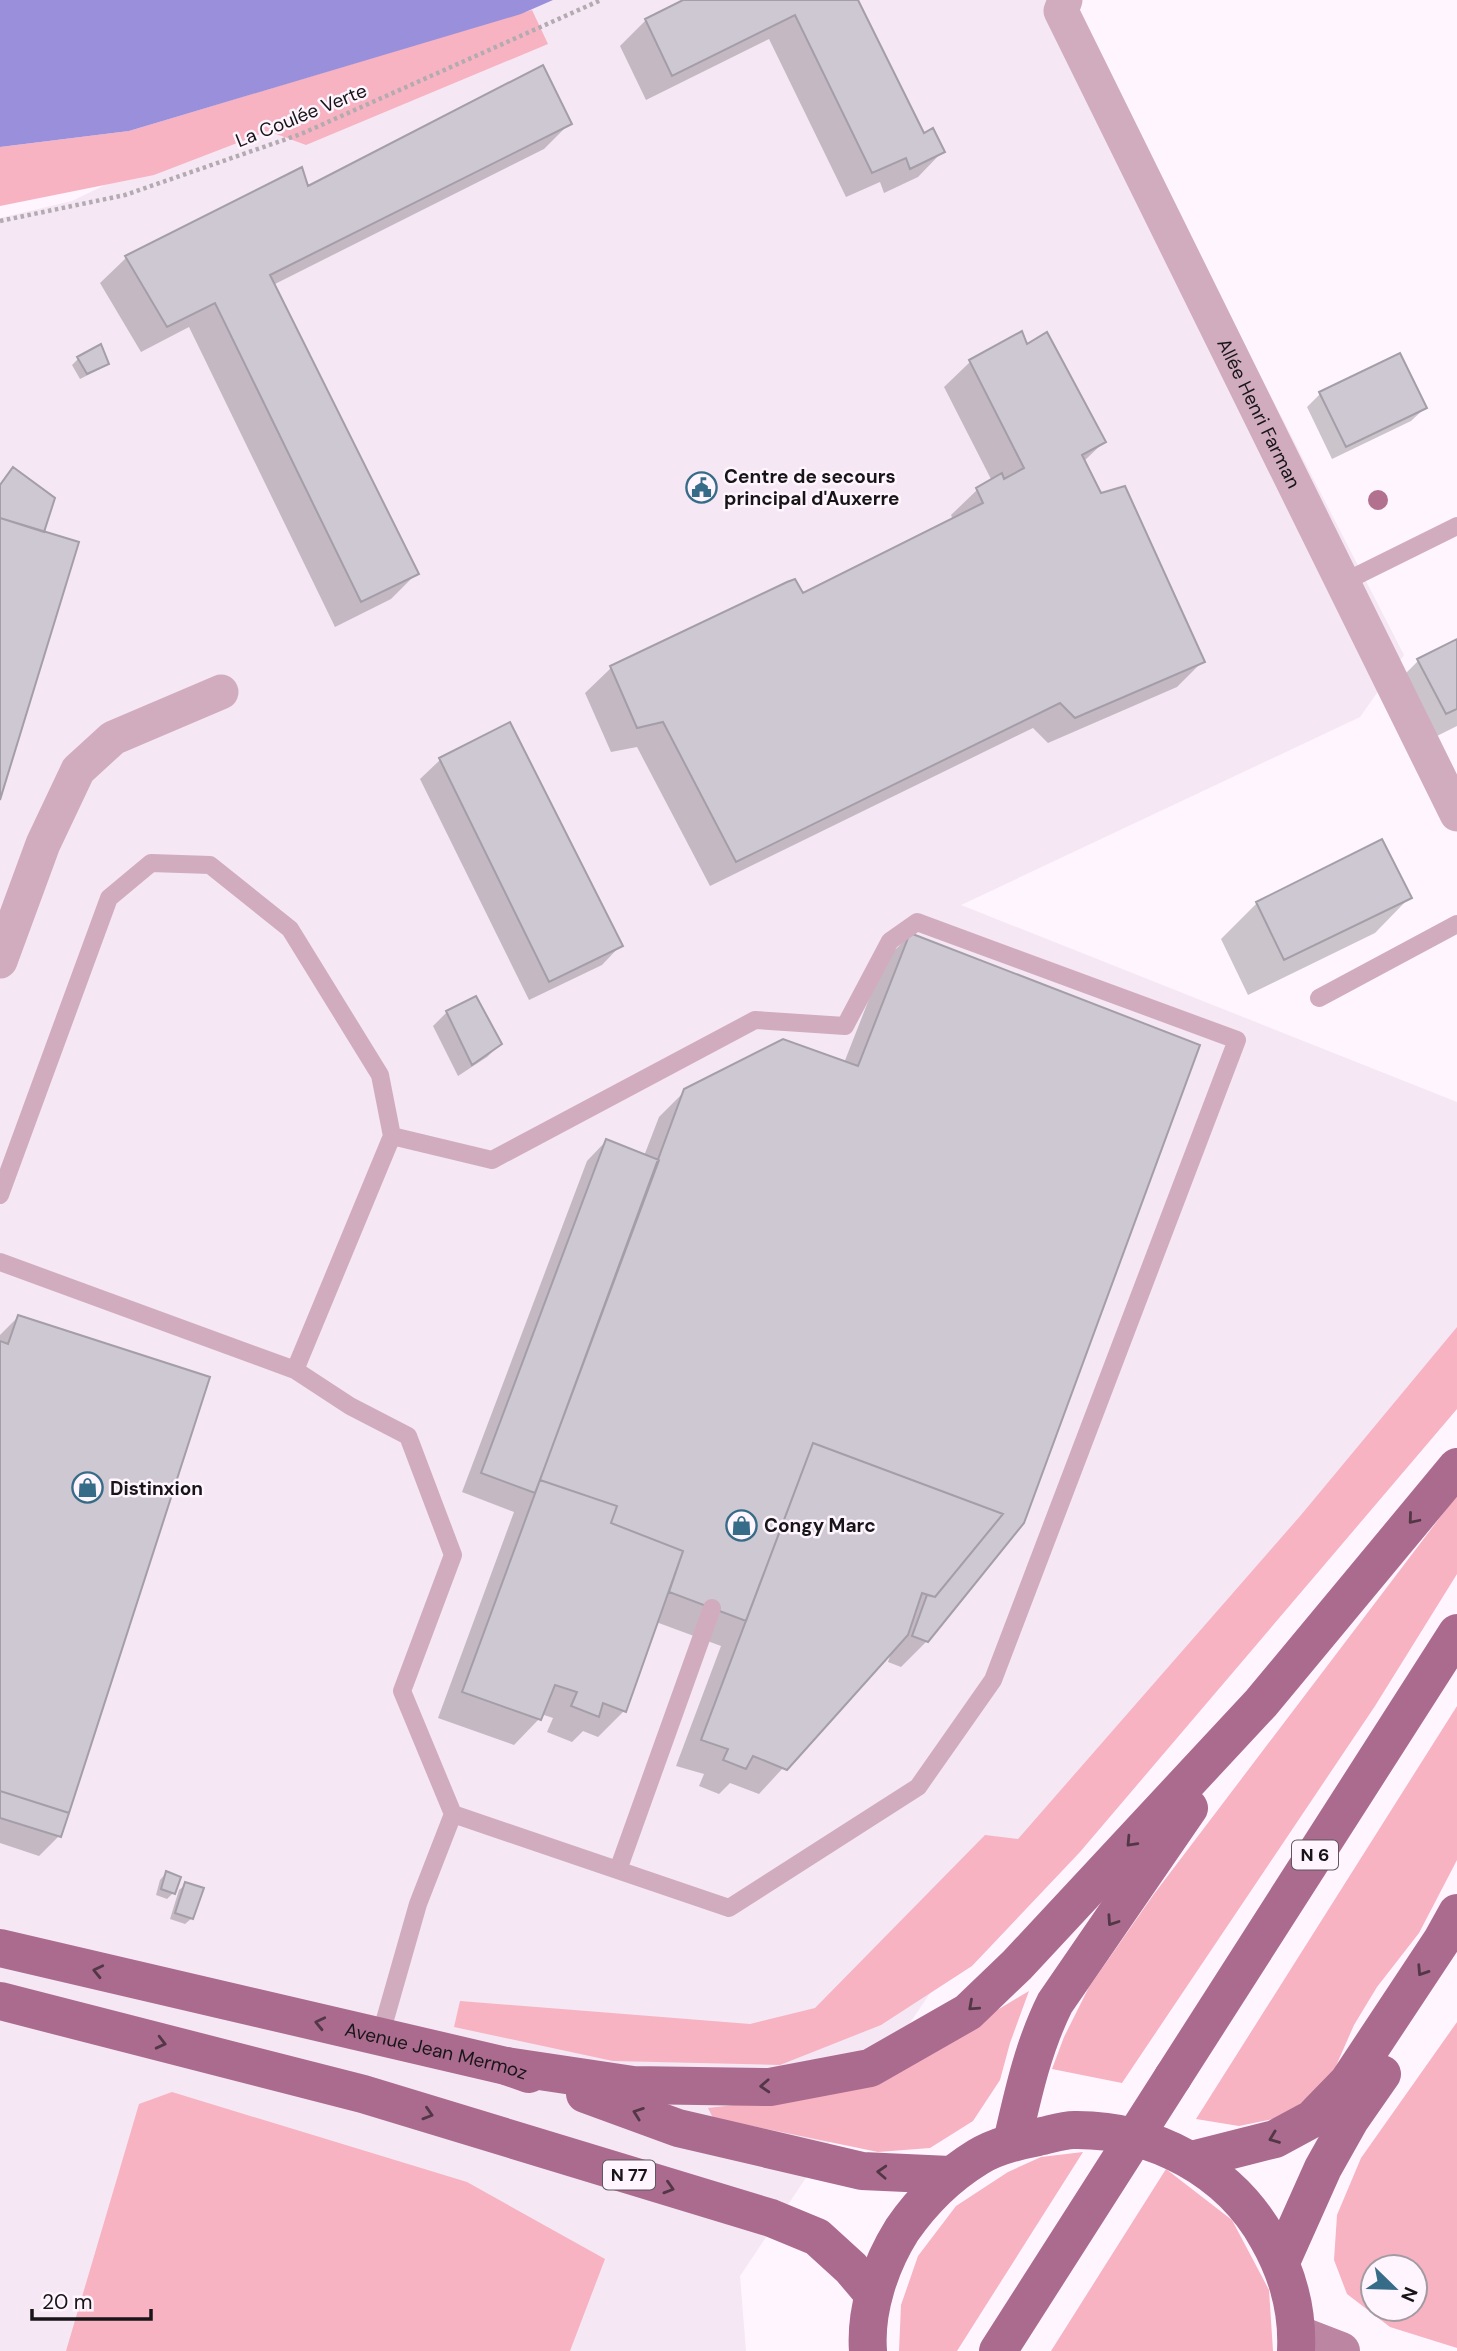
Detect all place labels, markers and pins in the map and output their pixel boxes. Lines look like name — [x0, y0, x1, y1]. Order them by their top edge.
place label: Centre de secours principal d'Auxerre — [724, 464, 900, 511]
public building icon: Centre de secours principal d'Auxerre — [684, 470, 718, 504]
shop icon: Distinxion — [70, 1471, 104, 1505]
place label: Distinxion — [110, 1476, 203, 1501]
shop icon: Congy Marc — [724, 1508, 758, 1542]
place label: Congy Marc — [764, 1513, 876, 1538]

